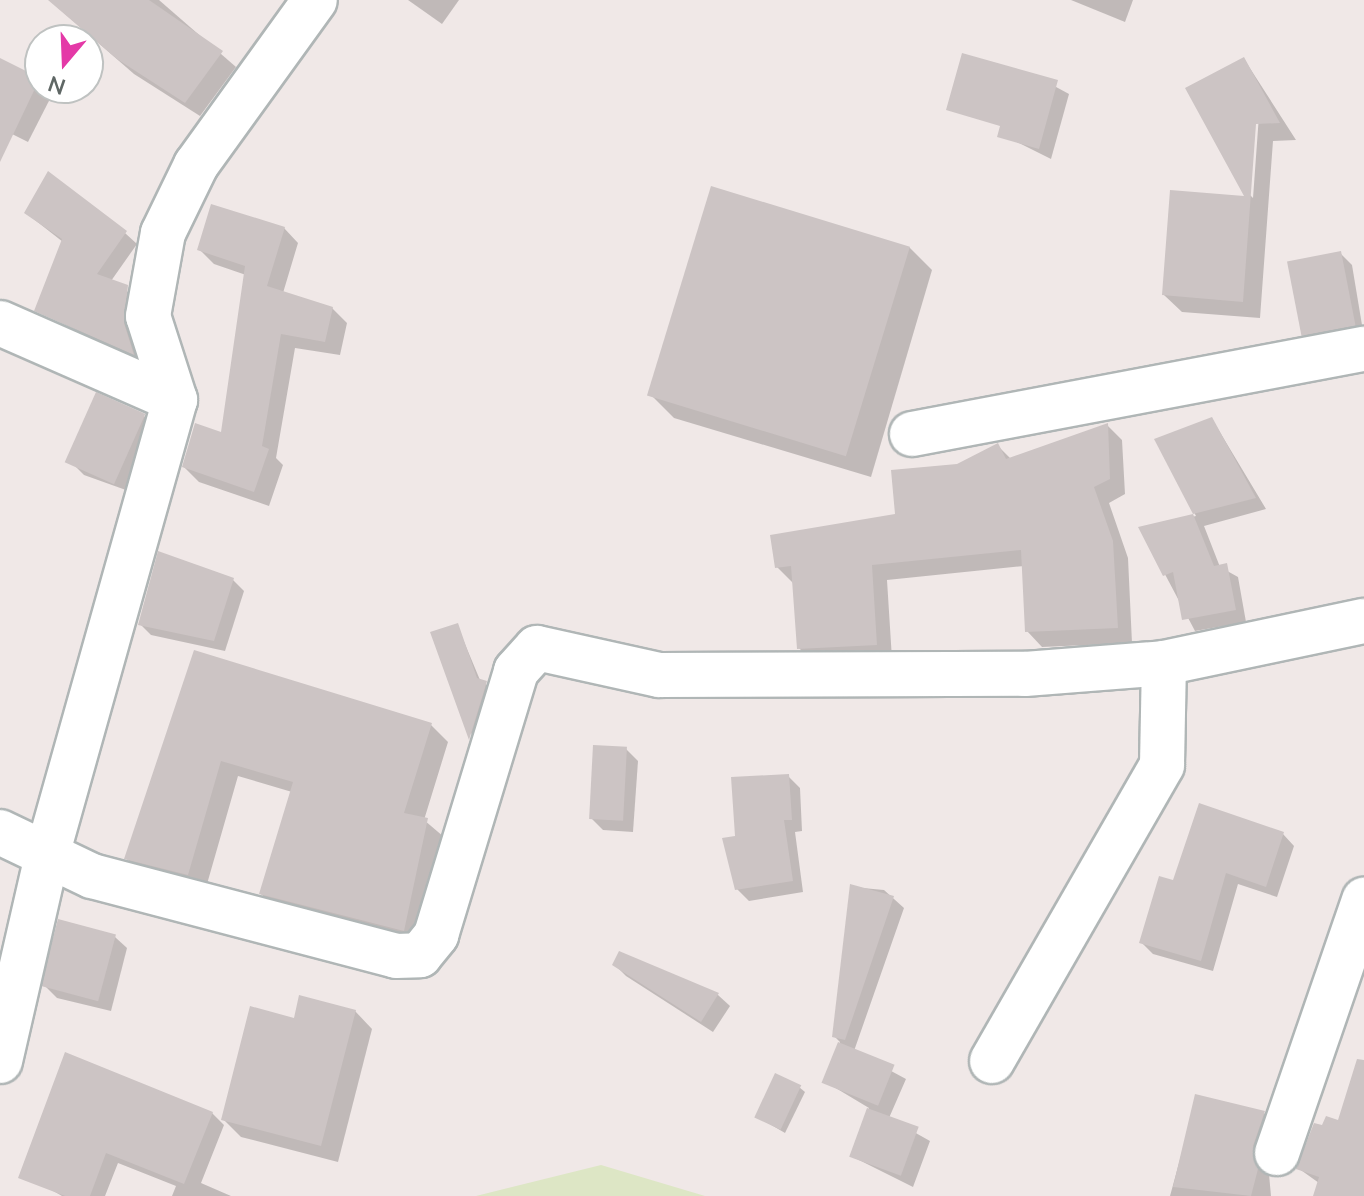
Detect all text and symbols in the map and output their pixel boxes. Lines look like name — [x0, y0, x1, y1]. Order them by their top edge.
north arrow — [24, 24, 104, 104]
text: N — [44, 68, 70, 102]

